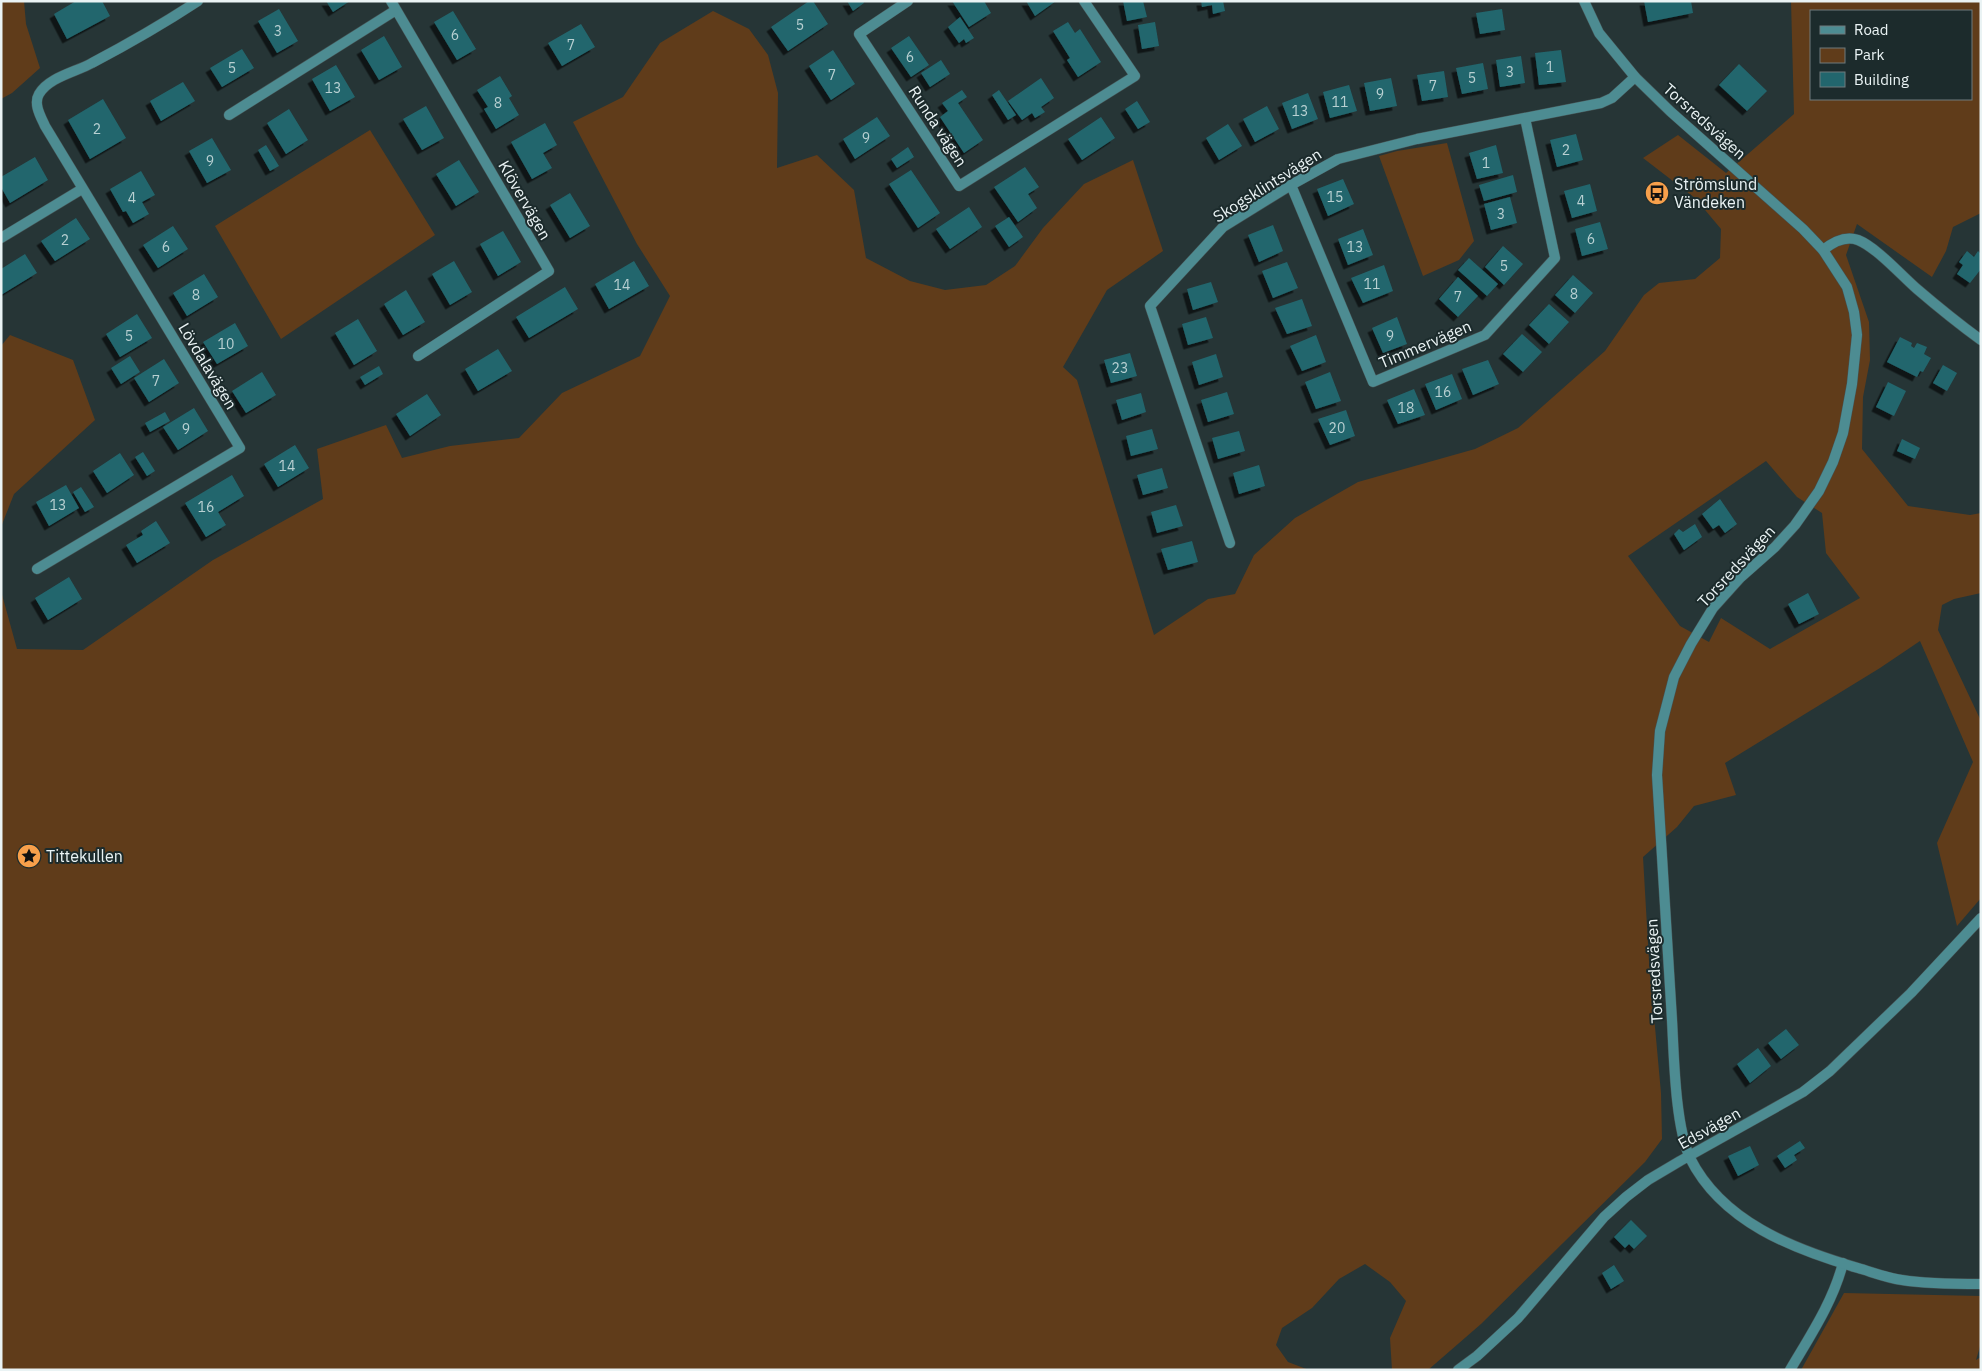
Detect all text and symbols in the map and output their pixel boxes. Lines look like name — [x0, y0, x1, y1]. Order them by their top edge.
legend — [1810, 10, 1972, 100]
house number: 5 — [796, 16, 804, 34]
text: Road — [1854, 20, 1889, 39]
house number: 3 — [274, 22, 282, 40]
house number: 6 — [451, 26, 459, 44]
house number: 7 — [567, 36, 575, 54]
text: Park — [1854, 45, 1884, 64]
house number: 6 — [906, 48, 914, 66]
house number: 1 — [1546, 58, 1554, 76]
house number: 5 — [228, 59, 236, 77]
house number: 3 — [1506, 63, 1514, 81]
house number: 7 — [828, 66, 836, 84]
house number: 5 — [1468, 69, 1476, 87]
text: Building — [1854, 70, 1909, 89]
house number: 7 — [1429, 77, 1437, 95]
house number: 13 — [325, 79, 341, 97]
street label: Torsredsvägen — [1659, 79, 1751, 163]
street label: Runda vägen — [904, 82, 972, 170]
house number: 9 — [1376, 85, 1384, 103]
house number: 11 — [1332, 93, 1348, 111]
house number: 8 — [494, 94, 502, 112]
house number: 13 — [1292, 102, 1308, 120]
house number: 2 — [93, 120, 101, 138]
house number: 9 — [862, 129, 870, 147]
house number: 2 — [1562, 141, 1570, 159]
street label: Skogsklintsvägen — [1209, 144, 1325, 226]
house number: 9 — [206, 152, 214, 170]
house number: 1 — [1482, 154, 1490, 172]
street label: Klövervägen — [494, 157, 556, 243]
place label: Strömslund Vändeken — [1674, 174, 1757, 212]
bus stop icon: Strömslund Vändeken — [1644, 180, 1670, 206]
house number: 15 — [1327, 188, 1343, 206]
house number: 4 — [128, 189, 136, 207]
house number: 4 — [1577, 192, 1585, 210]
house number: 3 — [1497, 205, 1505, 223]
house number: 6 — [1587, 230, 1595, 248]
house number: 2 — [61, 231, 69, 249]
house number: 6 — [162, 238, 170, 256]
house number: 13 — [1347, 238, 1363, 256]
house number: 5 — [1500, 257, 1508, 275]
house number: 11 — [1364, 275, 1380, 293]
house number: 14 — [614, 276, 630, 294]
house number: 8 — [1570, 285, 1578, 303]
house number: 8 — [192, 286, 200, 304]
house number: 7 — [1454, 288, 1462, 306]
street label: Timmervägen — [1376, 316, 1474, 372]
street label: Lövdalavägen — [174, 319, 242, 413]
house number: 5 — [125, 327, 133, 345]
house number: 9 — [1386, 327, 1394, 345]
house number: 10 — [218, 335, 234, 353]
house number: 23 — [1112, 359, 1128, 377]
house number: 7 — [152, 372, 160, 390]
house number: 16 — [1435, 383, 1451, 401]
house number: 18 — [1398, 399, 1414, 417]
house number: 20 — [1329, 419, 1345, 437]
house number: 9 — [182, 420, 190, 438]
house number: 14 — [279, 457, 295, 475]
house number: 13 — [50, 496, 66, 514]
house number: 16 — [198, 498, 214, 516]
street label: Torsredsvägen — [1693, 521, 1779, 611]
place icon: Tittekullen — [16, 843, 42, 869]
place label: Tittekullen — [46, 846, 123, 866]
street label: Torsredsvägen — [1641, 918, 1667, 1024]
street label: Edsvägen — [1674, 1103, 1744, 1153]

